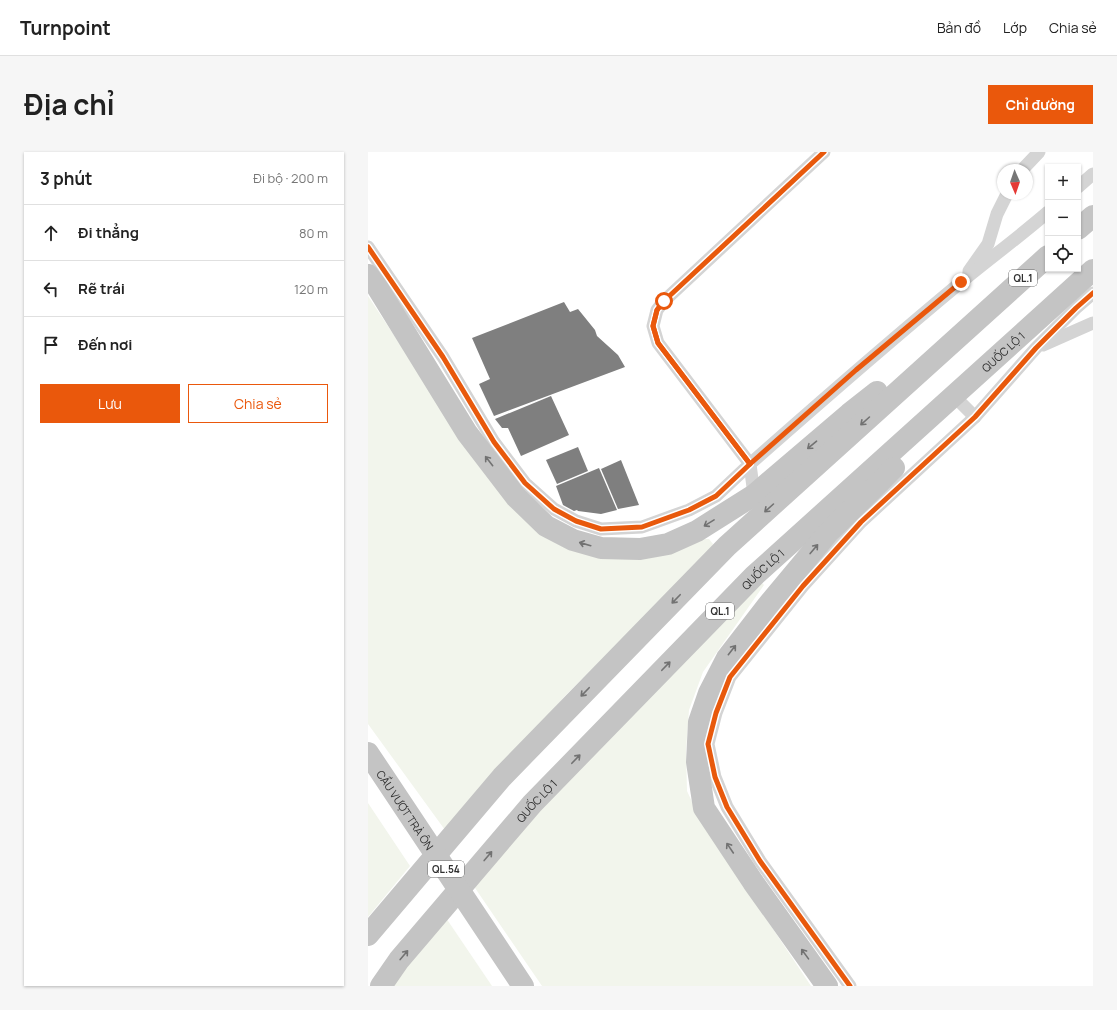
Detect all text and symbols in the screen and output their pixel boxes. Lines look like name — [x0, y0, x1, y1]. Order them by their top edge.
text: Turnpoint — [20, 15, 111, 41]
text: Bản đồ — [937, 18, 981, 37]
text: Lớp — [1003, 18, 1027, 37]
text: Chia sẻ — [1049, 18, 1097, 37]
text: Địa chỉ — [24, 85, 115, 123]
button: Chỉ đường — [988, 85, 1093, 124]
north arrow — [997, 164, 1033, 200]
map controls — [1045, 164, 1081, 272]
button: + — [1045, 164, 1081, 200]
text: 3 phút — [40, 167, 92, 190]
text: Đi bộ · 200 m — [253, 169, 328, 187]
button: − — [1045, 200, 1081, 236]
icon: ahead — [40, 222, 62, 244]
text: Đi thẳng — [78, 222, 139, 243]
text: 80 m — [299, 224, 328, 242]
button: locate — [1045, 236, 1081, 272]
road number: QL.1 — [1009, 270, 1037, 286]
route end — [952, 273, 970, 291]
icon: left — [40, 278, 62, 300]
text: Rẽ trái — [78, 278, 125, 299]
text: 120 m — [294, 280, 328, 298]
route start — [655, 292, 673, 310]
street label: QUỐC LỘ 1 — [978, 328, 1028, 375]
icon: arrive — [40, 334, 62, 356]
text: Đến nơi — [78, 334, 132, 355]
button: Lưu — [40, 384, 180, 423]
button: Chia sẻ — [188, 384, 328, 423]
one-way arrow — [860, 416, 870, 425]
one-way arrow — [808, 440, 818, 449]
one-way arrow — [484, 456, 493, 467]
one-way arrow — [764, 503, 774, 513]
one-way arrow — [703, 520, 715, 528]
one-way arrow — [579, 540, 592, 547]
one-way arrow — [810, 544, 819, 555]
street label: QUỐC LỘ 1 — [738, 545, 787, 592]
one-way arrow — [671, 594, 681, 604]
road number: QL.1 — [706, 603, 734, 619]
one-way arrow — [728, 645, 737, 656]
one-way arrow — [661, 661, 671, 671]
one-way arrow — [580, 687, 590, 697]
one-way arrow — [571, 754, 581, 764]
street label: CẦU VƯỢT TRÀ ÔN — [374, 767, 438, 853]
street label: QUỐC LỘ 1 — [512, 776, 560, 825]
one-way arrow — [726, 843, 734, 854]
one-way arrow — [484, 850, 493, 861]
road number: QL.54 — [428, 861, 464, 877]
one-way arrow — [400, 949, 409, 960]
one-way arrow — [801, 949, 809, 960]

